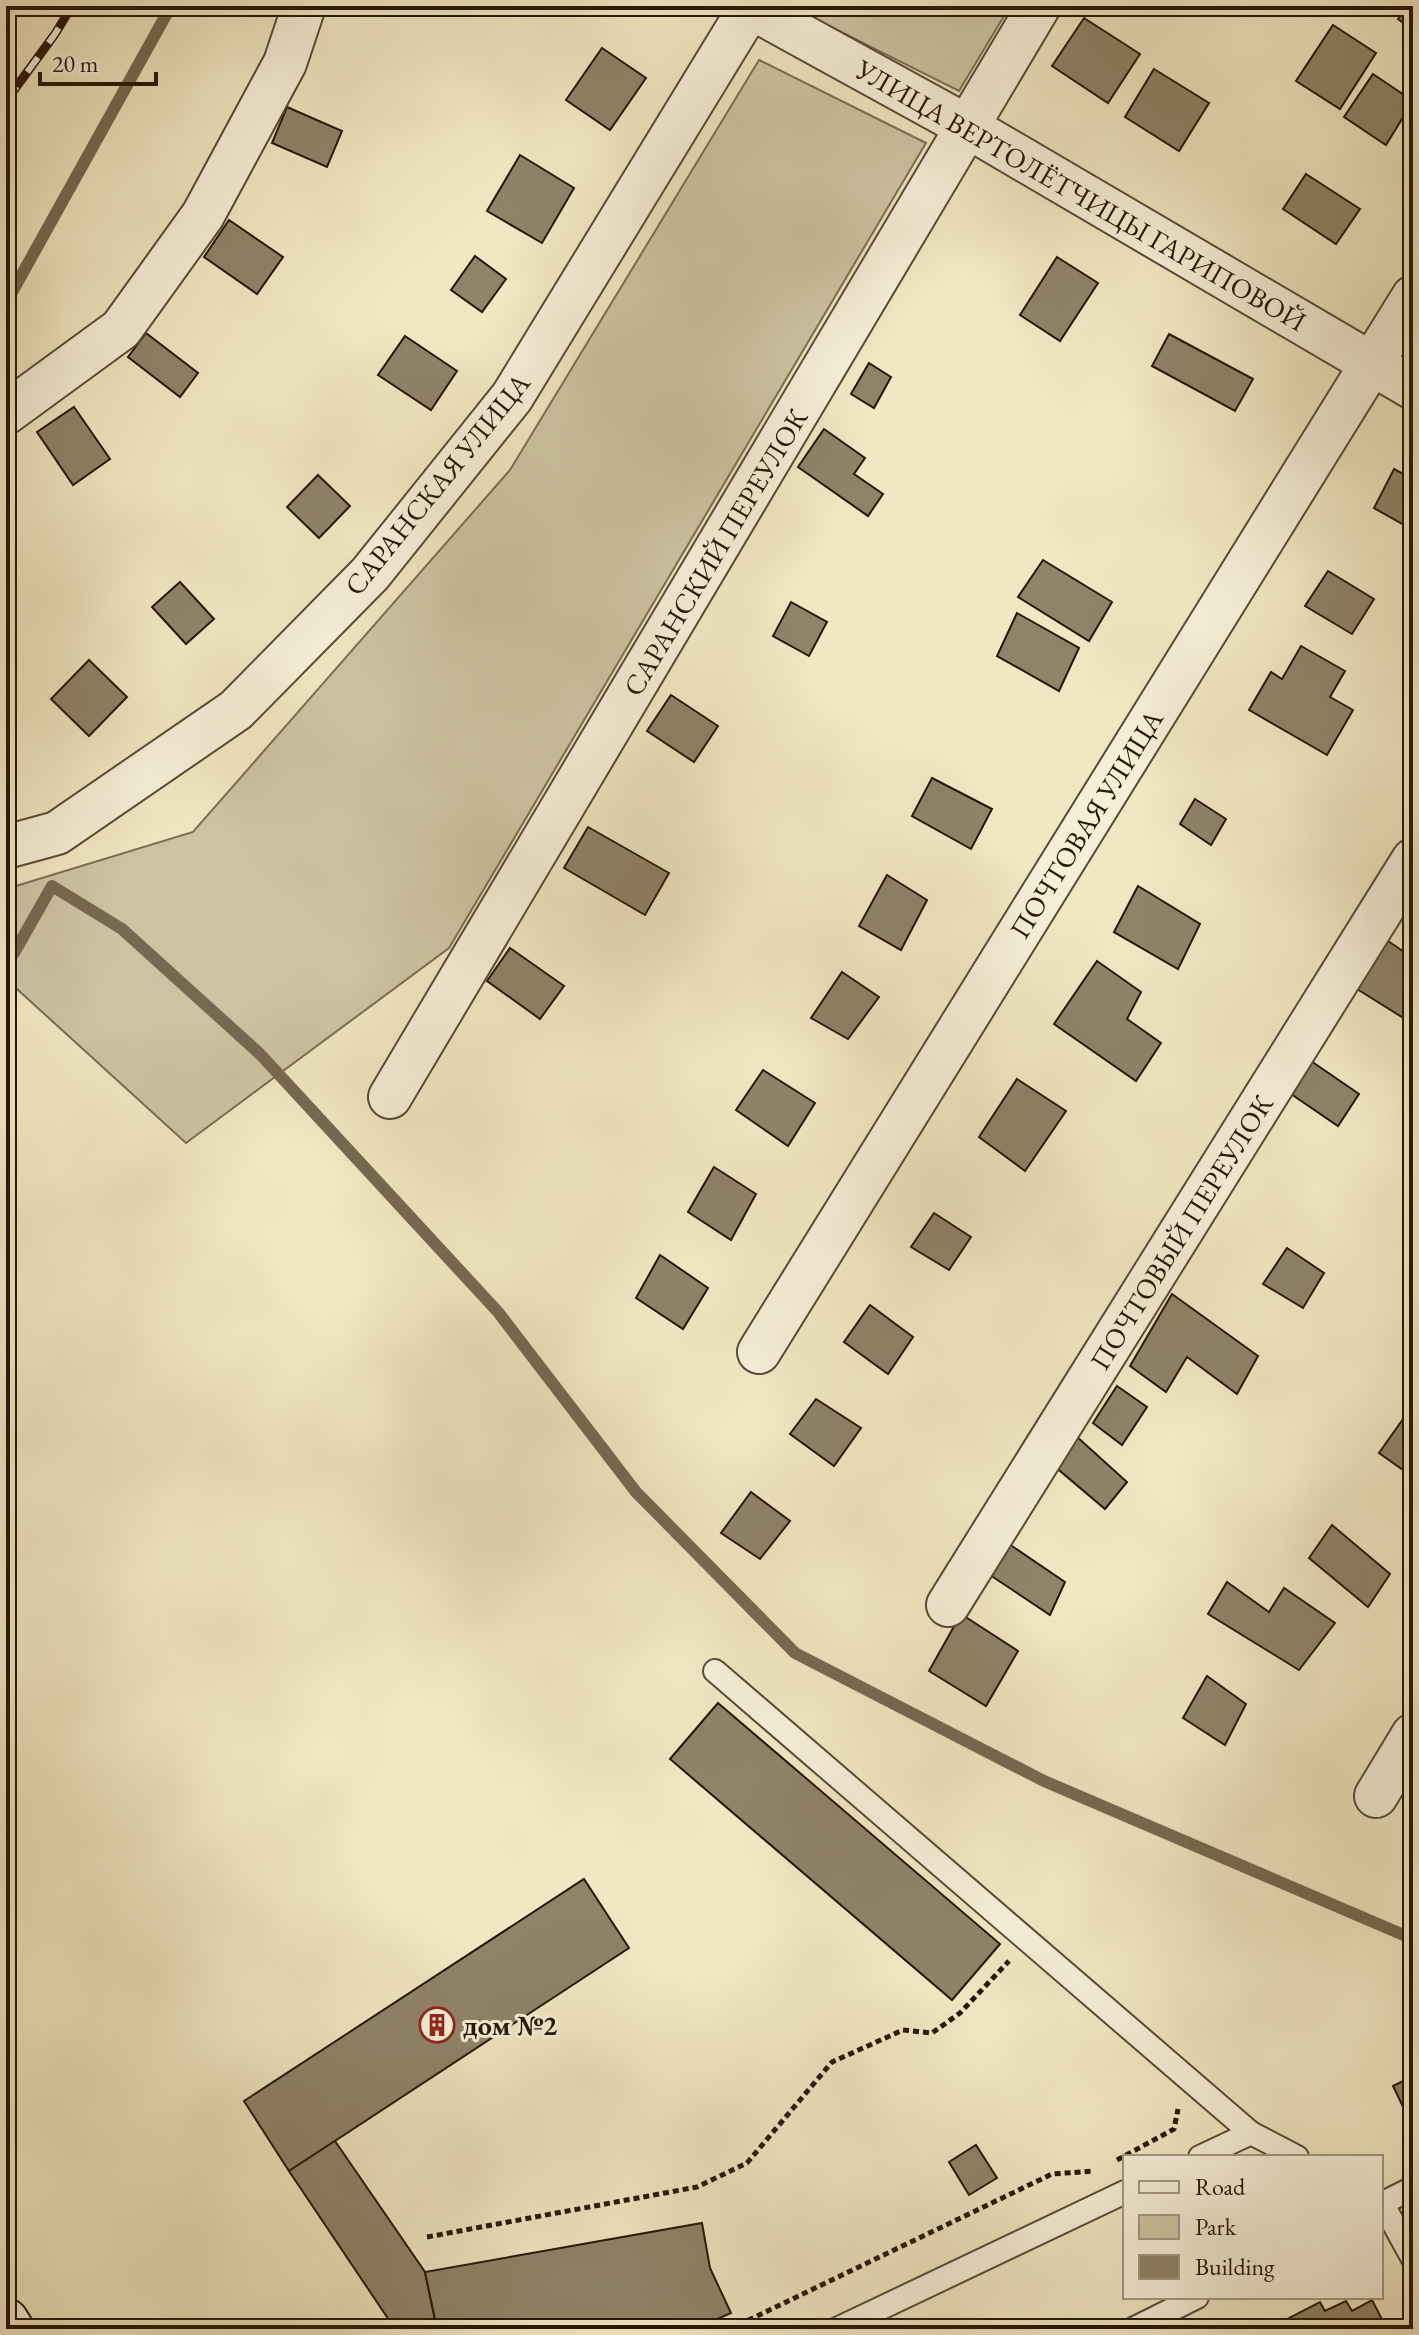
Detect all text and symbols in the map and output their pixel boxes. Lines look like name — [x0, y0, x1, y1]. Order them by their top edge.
scale bar — [40, 36, 156, 86]
text: 20 m — [52, 48, 99, 79]
street label: УЛИЦА ВЕРТОЛЁТЧИЦЫ ГАРИПОВОЙ — [849, 51, 1313, 339]
street label: САРАНСКАЯ УЛИЦА — [336, 365, 538, 603]
street label: САРАНСКИЙ ПЕРЕУЛОК — [615, 401, 815, 702]
street label: ПОЧТОВАЯ УЛИЦА — [1001, 703, 1171, 945]
street label: ПОЧТОВЫЙ ПЕРЕУЛОК — [1081, 1087, 1281, 1376]
building icon: дом №2 — [418, 2006, 456, 2044]
place label: дом №2 — [463, 2007, 558, 2043]
legend — [1123, 2155, 1383, 2299]
text: Road — [1195, 2171, 1246, 2202]
text: Park — [1195, 2211, 1237, 2242]
text: Building — [1195, 2251, 1275, 2282]

